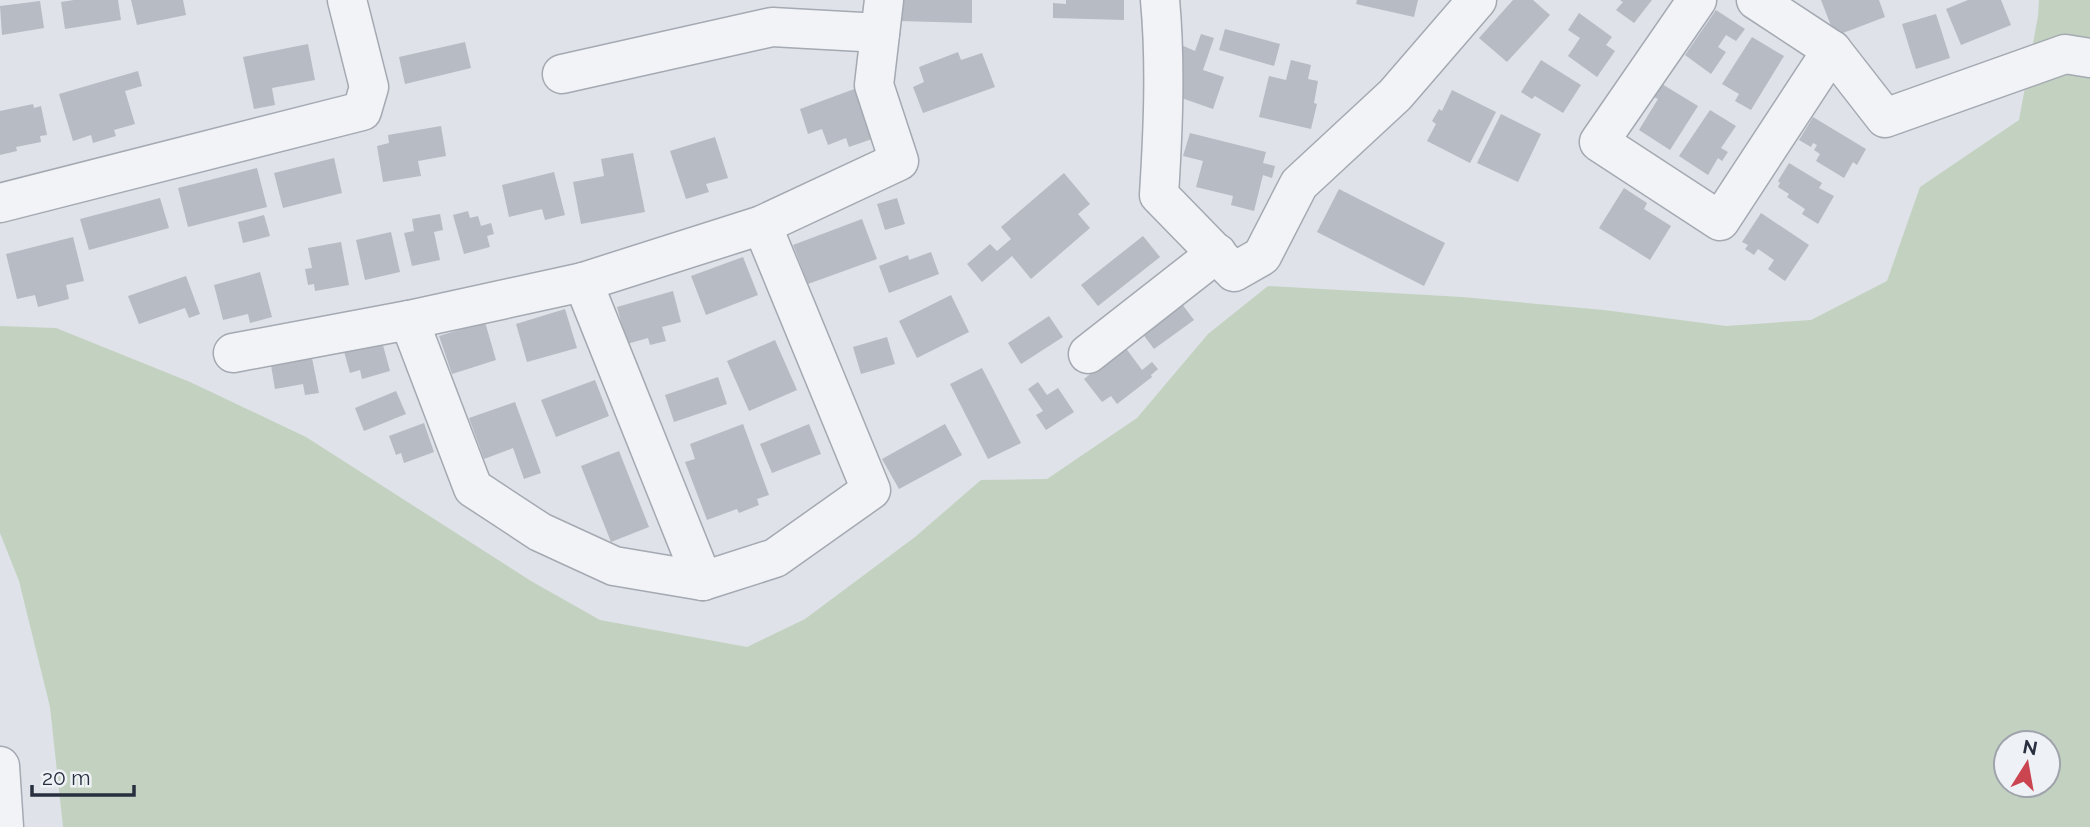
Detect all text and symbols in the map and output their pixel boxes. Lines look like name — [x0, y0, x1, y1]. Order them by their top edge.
north arrow — [1992, 729, 2062, 799]
text: N — [2021, 735, 2039, 759]
scale bar — [32, 754, 133, 798]
text: 20 m — [42, 765, 90, 790]

